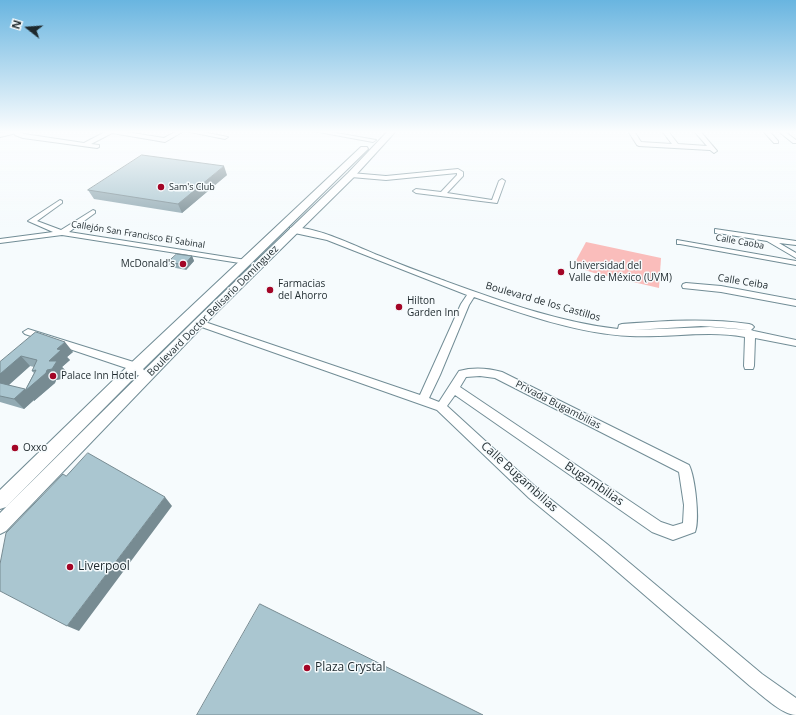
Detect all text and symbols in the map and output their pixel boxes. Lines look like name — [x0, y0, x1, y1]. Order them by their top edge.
north arrow — [8, 8, 48, 48]
text: N — [8, 18, 25, 31]
marker: Sam's Club — [156, 182, 166, 192]
place label: Sam's Club — [169, 182, 215, 192]
street label: Callejón San Francisco El Sabinal — [70, 219, 206, 251]
street label: Calle Caoba — [715, 232, 765, 252]
street label: Boulevard Doctor Belisario Domínguez — [145, 243, 281, 379]
place label: McDonald's — [121, 258, 175, 270]
marker: McDonald's — [178, 259, 188, 269]
place label: Universidad del Valle de México (UVM) — [569, 260, 672, 284]
marker: Universidad del Valle de México (UVM) — [556, 267, 566, 277]
street label: Calle Ceiba — [717, 272, 769, 292]
place label: Farmacias del Ahorro — [278, 278, 328, 302]
street label: Boulevard de los Castillos — [484, 280, 602, 324]
marker: Farmacias del Ahorro — [265, 285, 275, 295]
place label: Hilton Garden Inn — [407, 295, 459, 318]
marker: Hilton Garden Inn — [394, 302, 404, 312]
place label: Palace Inn Hotel — [61, 370, 136, 382]
marker: Palace Inn Hotel — [48, 371, 58, 381]
street label: Privada Bugambilias — [513, 378, 603, 432]
street label: Calle Bugambilias — [478, 439, 560, 515]
place label: Oxxo — [23, 442, 47, 454]
marker: Oxxo — [10, 443, 20, 453]
street label: Bugambilias — [562, 459, 626, 509]
place label: Liverpool — [78, 560, 130, 574]
marker: Liverpool — [65, 562, 75, 572]
place label: Plaza Crystal — [315, 661, 385, 675]
marker: Plaza Crystal — [302, 663, 312, 673]

